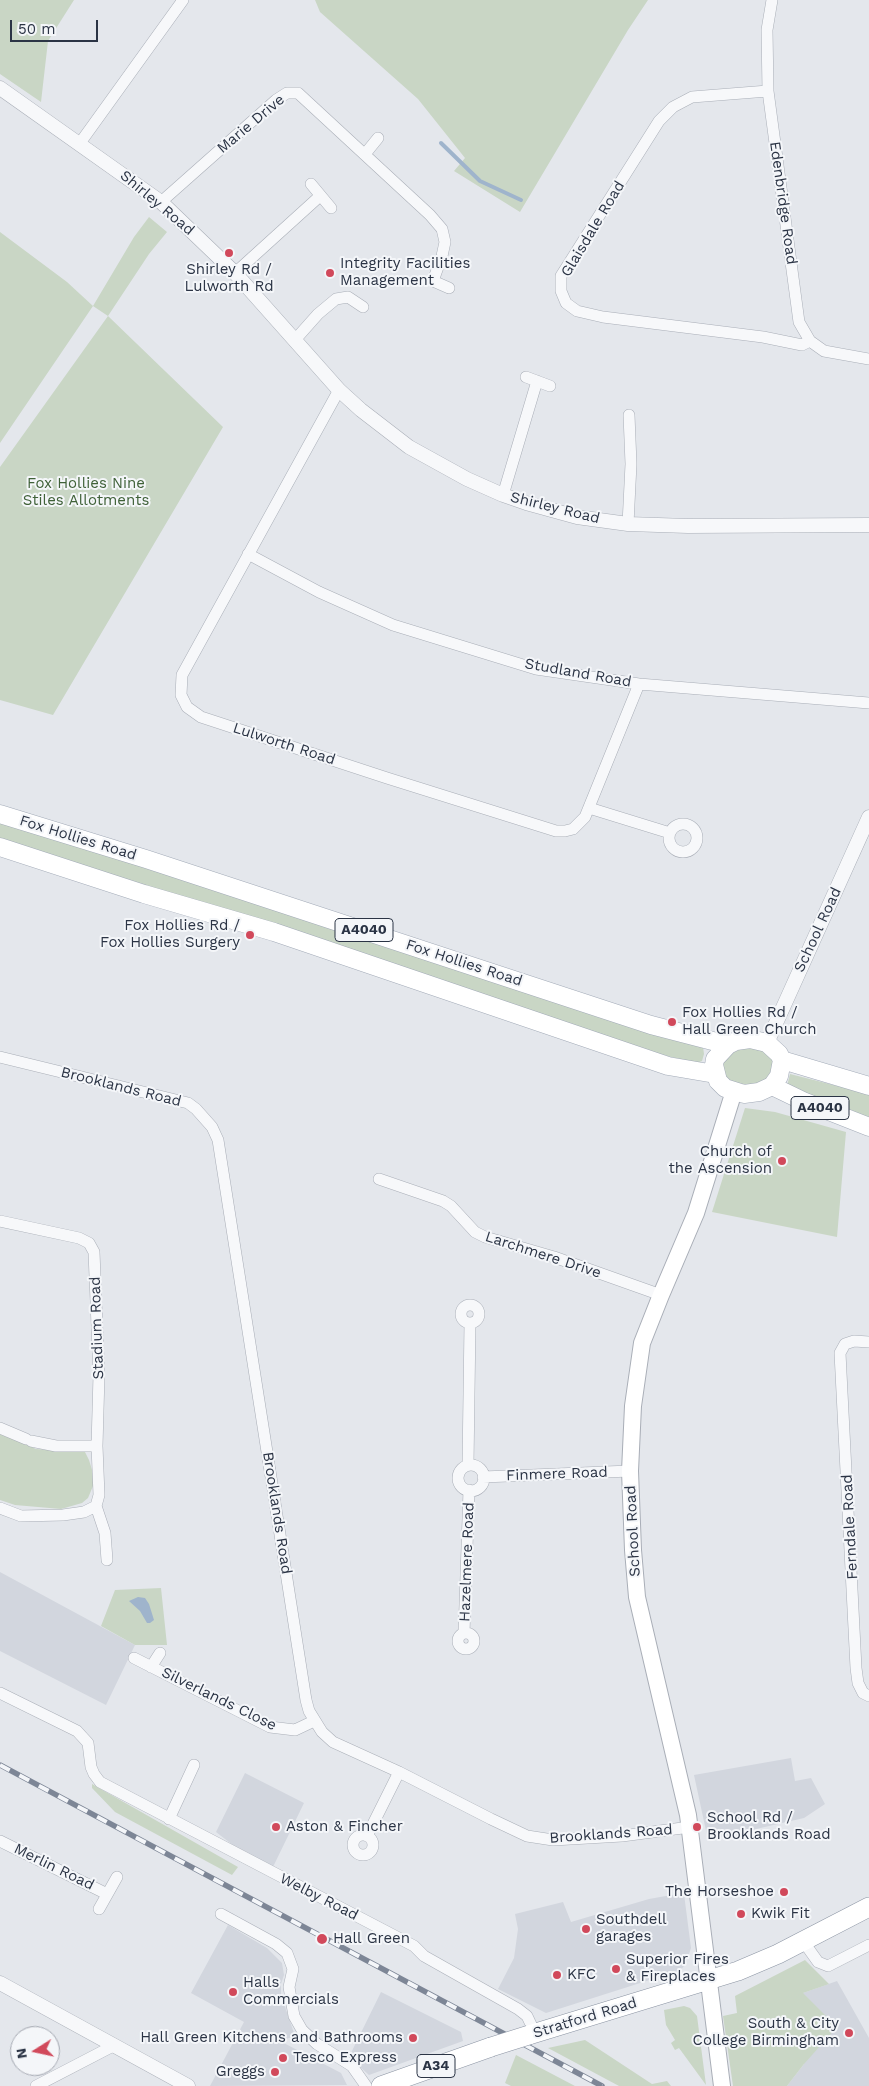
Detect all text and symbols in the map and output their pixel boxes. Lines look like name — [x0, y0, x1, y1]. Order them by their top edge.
scale bar — [12, 10, 100, 42]
text: 50 m — [18, 20, 55, 38]
street label: Marie Drive — [214, 91, 288, 157]
street label: Edenbridge Road — [765, 140, 801, 266]
street label: Shirley Road — [116, 167, 198, 239]
street label: Glaisdale Road — [557, 178, 629, 280]
marker: Shirley Rd / Lulworth Rd — [223, 247, 235, 259]
place label: Integrity Facilities Management — [340, 255, 470, 290]
place label: Shirley Rd / Lulworth Rd — [184, 261, 274, 296]
marker: Integrity Facilities Management — [324, 267, 336, 279]
park label: Fox Hollies Nine Stiles Allotments — [23, 475, 149, 510]
street label: Shirley Road — [508, 488, 602, 528]
street label: Studland Road — [523, 655, 633, 691]
street label: Lulworth Road — [230, 719, 338, 769]
street label: Fox Hollies Road — [17, 812, 139, 864]
street label: School Road — [790, 885, 846, 975]
place label: Fox Hollies Rd / Fox Hollies Surgery — [100, 917, 240, 952]
road number: A4040 — [335, 918, 393, 942]
marker: Fox Hollies Rd / Fox Hollies Surgery — [244, 929, 256, 941]
street label: Fox Hollies Road — [403, 936, 525, 990]
place label: Fox Hollies Rd / Hall Green Church — [682, 1004, 817, 1039]
marker: Fox Hollies Rd / Hall Green Church — [666, 1016, 678, 1028]
street label: Brooklands Road — [59, 1063, 183, 1111]
road number: A4040 — [791, 1096, 849, 1120]
place label: Church of the Ascension — [668, 1143, 772, 1178]
marker: Church of the Ascension — [776, 1155, 788, 1167]
street label: Larchmere Drive — [483, 1228, 603, 1282]
street label: Stadium Road — [86, 1276, 108, 1380]
street label: Brooklands Road — [258, 1451, 296, 1575]
street label: Finmere Road — [506, 1463, 608, 1485]
street label: Ferndale Road — [838, 1474, 862, 1580]
street label: School Road — [622, 1485, 644, 1577]
street label: Hazelmere Road — [456, 1502, 478, 1622]
street label: Silverlands Close — [159, 1663, 279, 1735]
place label: School Rd / Brooklands Road — [707, 1809, 831, 1844]
place label: Aston & Fincher — [286, 1818, 403, 1836]
marker: Aston & Fincher — [270, 1821, 282, 1833]
street label: Brooklands Road — [549, 1821, 673, 1847]
marker: School Rd / Brooklands Road — [691, 1821, 703, 1833]
street label: Merlin Road — [11, 1840, 97, 1894]
street label: Welby Road — [277, 1870, 361, 1924]
place label: The Horseshoe — [665, 1883, 774, 1901]
marker: The Horseshoe — [778, 1886, 790, 1898]
place label: Kwik Fit — [751, 1905, 810, 1923]
marker: Kwik Fit — [735, 1908, 747, 1920]
place label: Southdell garages — [596, 1911, 667, 1946]
marker: Southdell garages — [580, 1923, 592, 1935]
place label: Hall Green — [333, 1930, 410, 1948]
marker: Hall Green — [315, 1932, 329, 1946]
place label: Superior Fires & Fireplaces — [626, 1951, 729, 1986]
marker: Superior Fires & Fireplaces — [610, 1963, 622, 1975]
place label: KFC — [567, 1966, 596, 1984]
marker: KFC — [551, 1969, 563, 1981]
place label: Halls Commercials — [243, 1974, 339, 2009]
marker: Halls Commercials — [227, 1986, 239, 1998]
street label: Stratford Road — [531, 1994, 639, 2042]
place label: South & City College Birmingham — [693, 2015, 839, 2050]
north arrow — [10, 2026, 60, 2076]
marker: South & City College Birmingham — [843, 2027, 855, 2039]
place label: Hall Green Kitchens and Bathrooms — [140, 2029, 403, 2047]
marker: Hall Green Kitchens and Bathrooms — [407, 2032, 419, 2044]
text: N — [12, 2047, 30, 2060]
place label: Tesco Express — [293, 2049, 397, 2067]
marker: Tesco Express — [277, 2052, 289, 2064]
road number: A34 — [417, 2054, 455, 2078]
place label: Greggs — [216, 2063, 265, 2081]
marker: Greggs — [269, 2066, 281, 2078]

